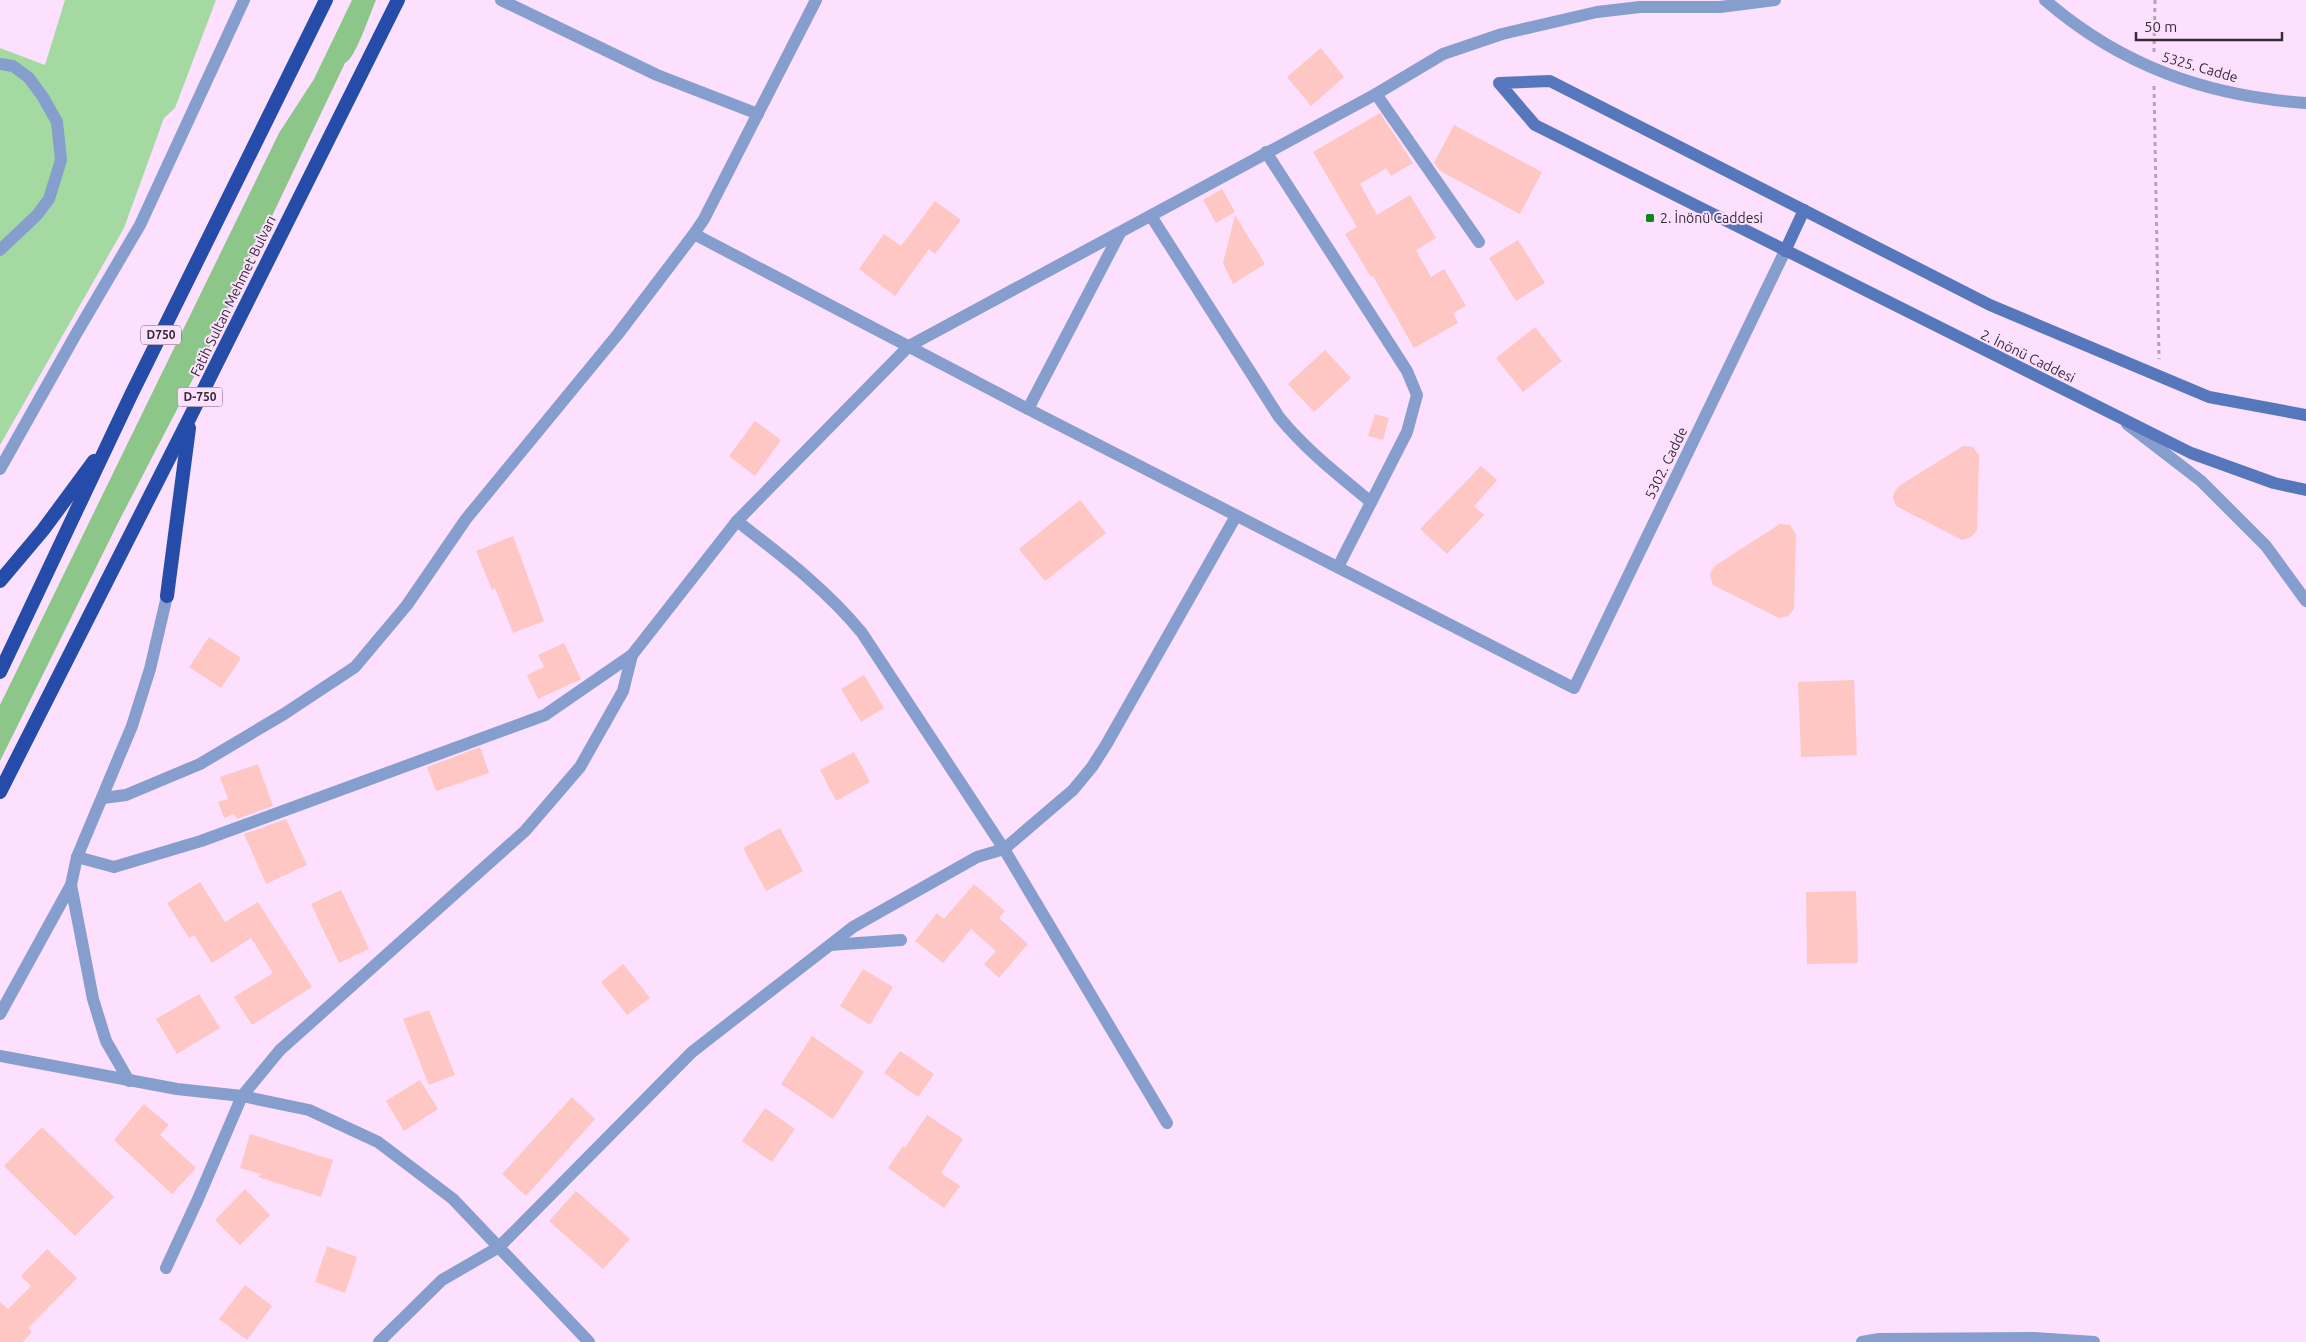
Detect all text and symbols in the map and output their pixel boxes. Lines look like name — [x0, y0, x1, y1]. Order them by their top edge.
scale bar — [2136, 10, 2282, 42]
text: 50 m — [2144, 18, 2177, 35]
street label: 5325. Cadde — [2160, 49, 2240, 85]
place label: 2. İnönü Caddesi — [1660, 210, 1763, 226]
marker: 2. İnönü Caddesi — [1644, 212, 1656, 224]
street label: Fatih Sultan Mehmet Bulvarı — [187, 213, 279, 379]
road number: D750 — [141, 326, 181, 344]
street label: 2. İnönü Caddesi — [1978, 326, 2078, 386]
road number: D-750 — [178, 388, 222, 407]
street label: 5302. Cadde — [1642, 424, 1690, 502]

